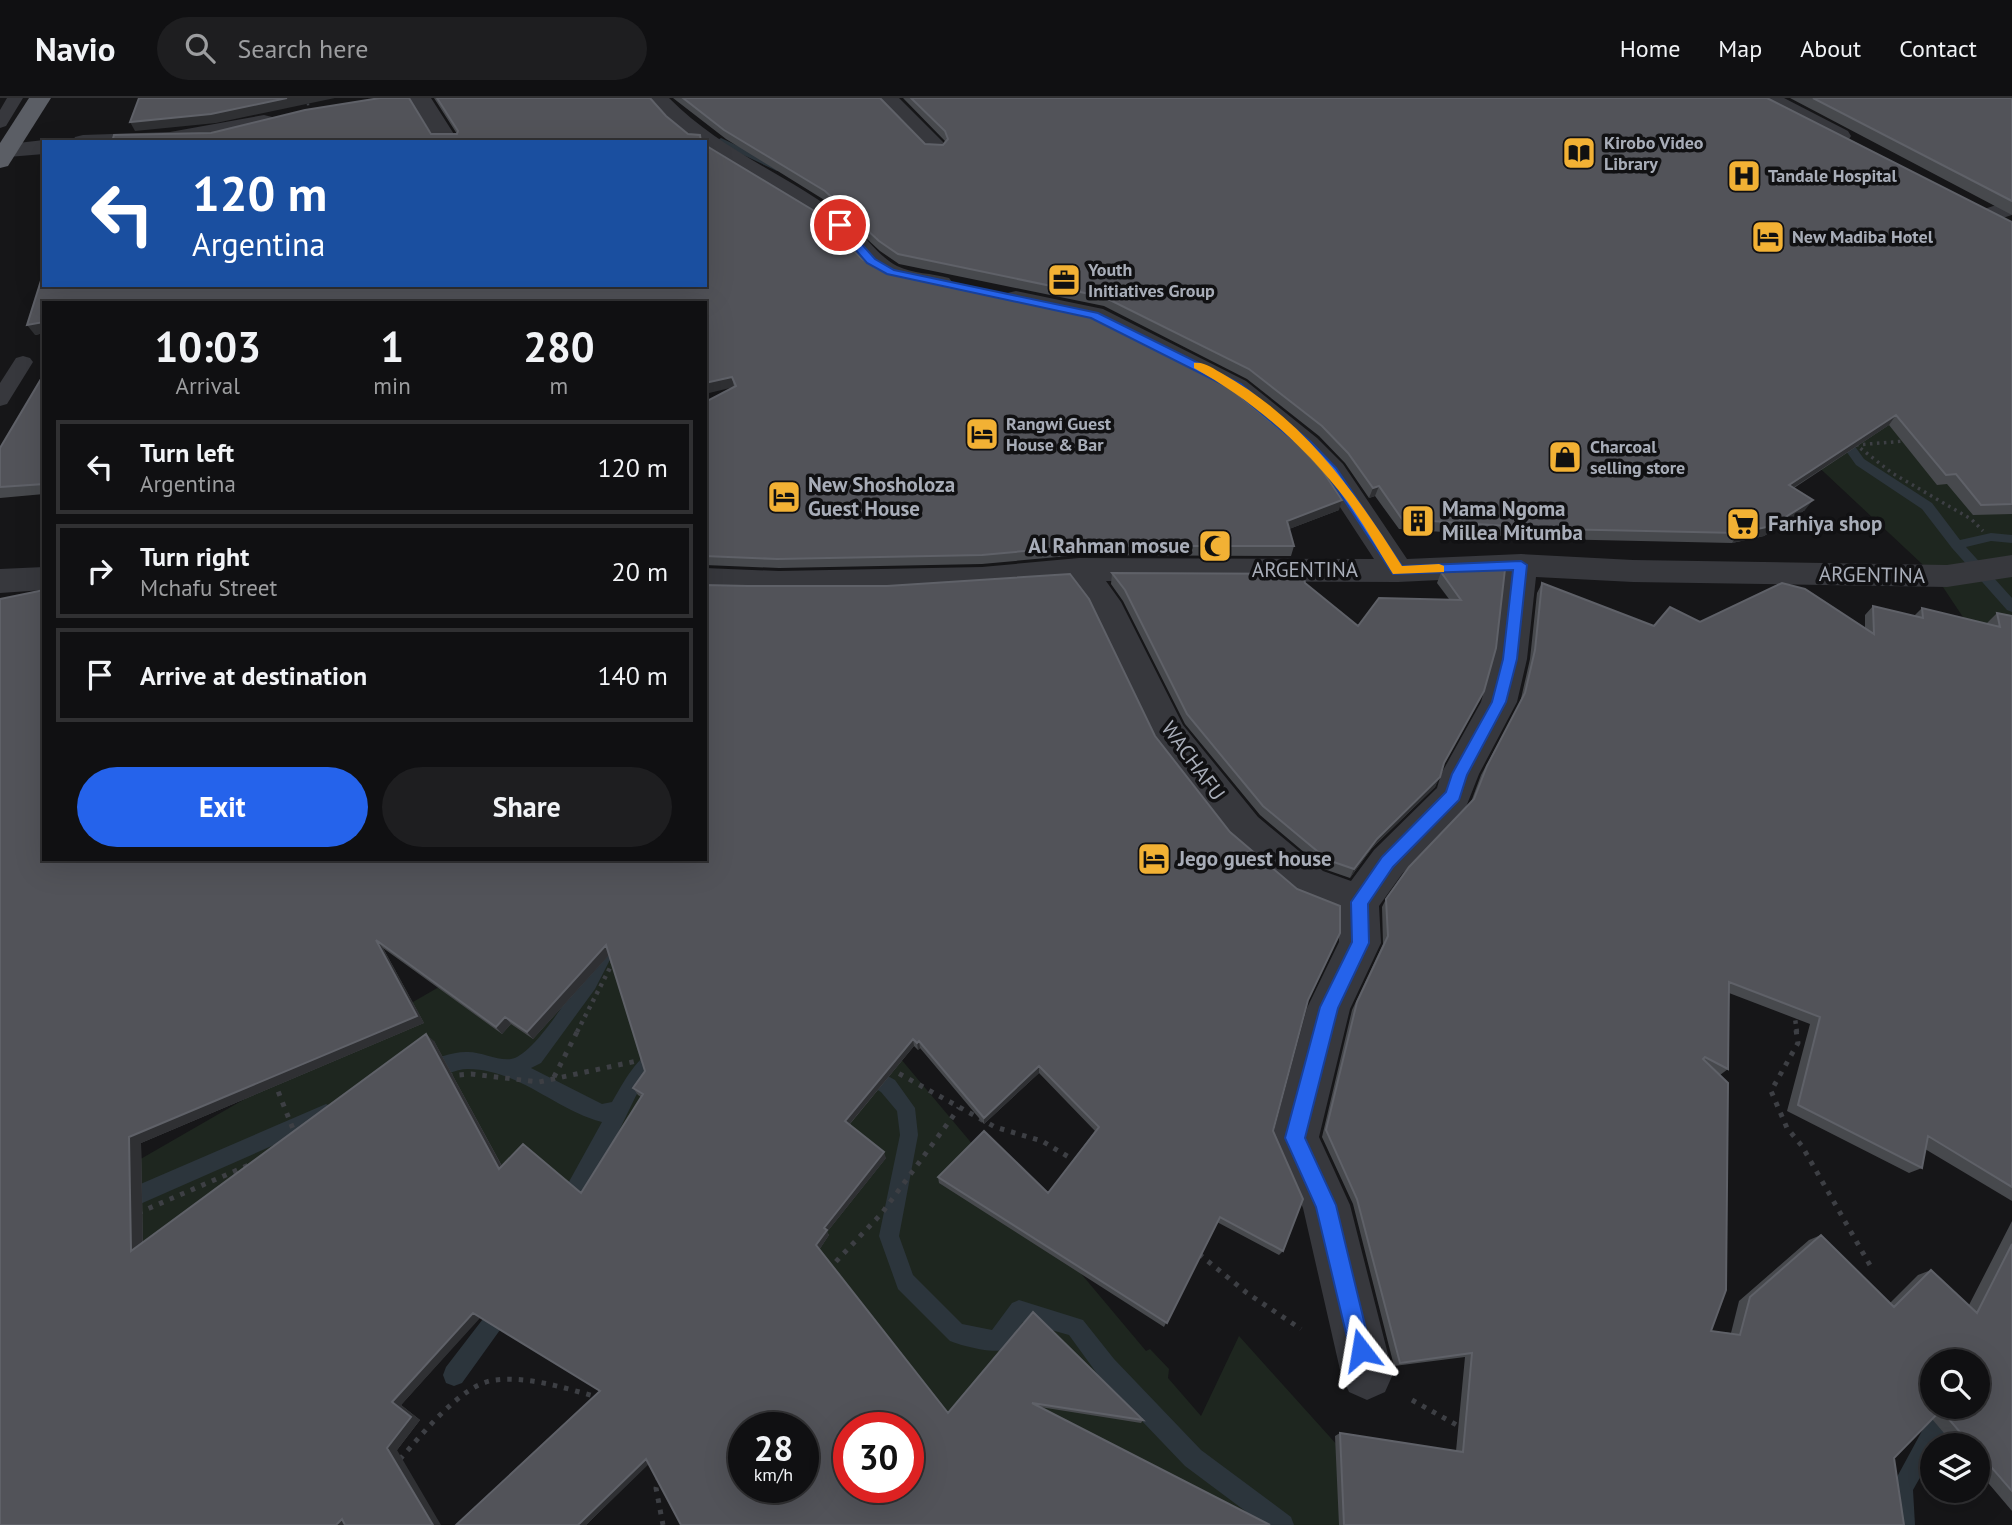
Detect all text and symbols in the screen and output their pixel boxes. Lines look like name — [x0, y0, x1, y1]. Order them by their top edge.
search box — [157, 17, 647, 80]
text: Navio — [35, 27, 115, 70]
icon: search — [181, 29, 219, 67]
text: Search here — [237, 32, 369, 65]
text: Home — [1620, 33, 1680, 64]
text: Map — [1718, 33, 1762, 64]
text: About — [1800, 33, 1861, 64]
text: Contact — [1899, 33, 1977, 64]
place label: Kirobo Video Library — [1604, 131, 1704, 175]
library icon: Kirobo Video Library — [1560, 134, 1598, 172]
hospital icon: Tandale Hospital — [1725, 157, 1763, 195]
text: 120 m — [192, 161, 327, 225]
place label: Tandale Hospital — [1768, 164, 1897, 187]
icon: left — [77, 168, 168, 259]
pin — [810, 195, 870, 255]
icon: arrive — [821, 206, 859, 244]
hotel icon: New Madiba Hotel — [1749, 218, 1787, 256]
text: Argentina — [192, 223, 325, 265]
place label: New Madiba Hotel — [1792, 225, 1934, 248]
place label: Youth Initiatives Group — [1087, 258, 1215, 302]
office icon: Youth Initiatives Group — [1045, 261, 1083, 299]
text: 10:03 — [154, 319, 261, 374]
text: 1 — [380, 319, 404, 374]
text: 280 — [523, 319, 595, 374]
text: Arrival — [175, 371, 240, 400]
text: min — [373, 371, 411, 400]
text: m — [550, 371, 568, 400]
place label: Rangwi Guest House & Bar — [1006, 412, 1112, 456]
hotel icon: Rangwi Guest House & Bar — [963, 415, 1001, 453]
place label: Charcoal selling store — [1590, 435, 1685, 479]
text: Turn left — [140, 436, 234, 469]
shop icon: Charcoal selling store — [1546, 438, 1584, 476]
icon: left — [81, 448, 119, 486]
text: 120 m — [597, 451, 668, 484]
text: Argentina — [140, 469, 236, 498]
place label: New Shosholoza Guest House — [808, 471, 955, 522]
hotel icon: New Shosholoza Guest House — [765, 478, 803, 516]
place label: Mama Ngoma Millea Mitumba — [1442, 495, 1583, 546]
building icon: Mama Ngoma Millea Mitumba — [1399, 502, 1437, 540]
supermarket icon: Farhiya shop — [1724, 505, 1762, 543]
place label: Farhiya shop — [1768, 510, 1882, 537]
mosque icon: Al Rahman mosue — [1196, 527, 1234, 565]
place label: Al Rahman mosue — [1028, 532, 1190, 559]
text: Turn right — [140, 540, 249, 573]
icon: right — [81, 552, 119, 590]
text: 20 m — [612, 555, 668, 588]
street label: ARGENTINA — [1252, 556, 1359, 583]
street label: ARGENTINA — [1819, 560, 1926, 589]
text: Mchafu Street — [140, 573, 277, 602]
icon: arrive — [81, 656, 119, 694]
text: Arrive at destination — [140, 659, 367, 692]
text: 140 m — [597, 659, 668, 692]
street label: WACHAFU — [1156, 716, 1231, 806]
button: Exit — [77, 767, 368, 847]
button: Share — [382, 767, 672, 847]
hotel icon: Jego guest house — [1135, 840, 1173, 878]
place label: Jego guest house — [1177, 845, 1332, 872]
position arrow — [1324, 1313, 1398, 1387]
map controls — [1920, 1349, 1990, 1503]
button: search — [1920, 1349, 1990, 1419]
speed limit sign: 30 — [833, 1412, 924, 1503]
text: 28 — [754, 1425, 793, 1471]
button: layers — [1920, 1433, 1990, 1503]
text: km/h — [754, 1463, 793, 1486]

